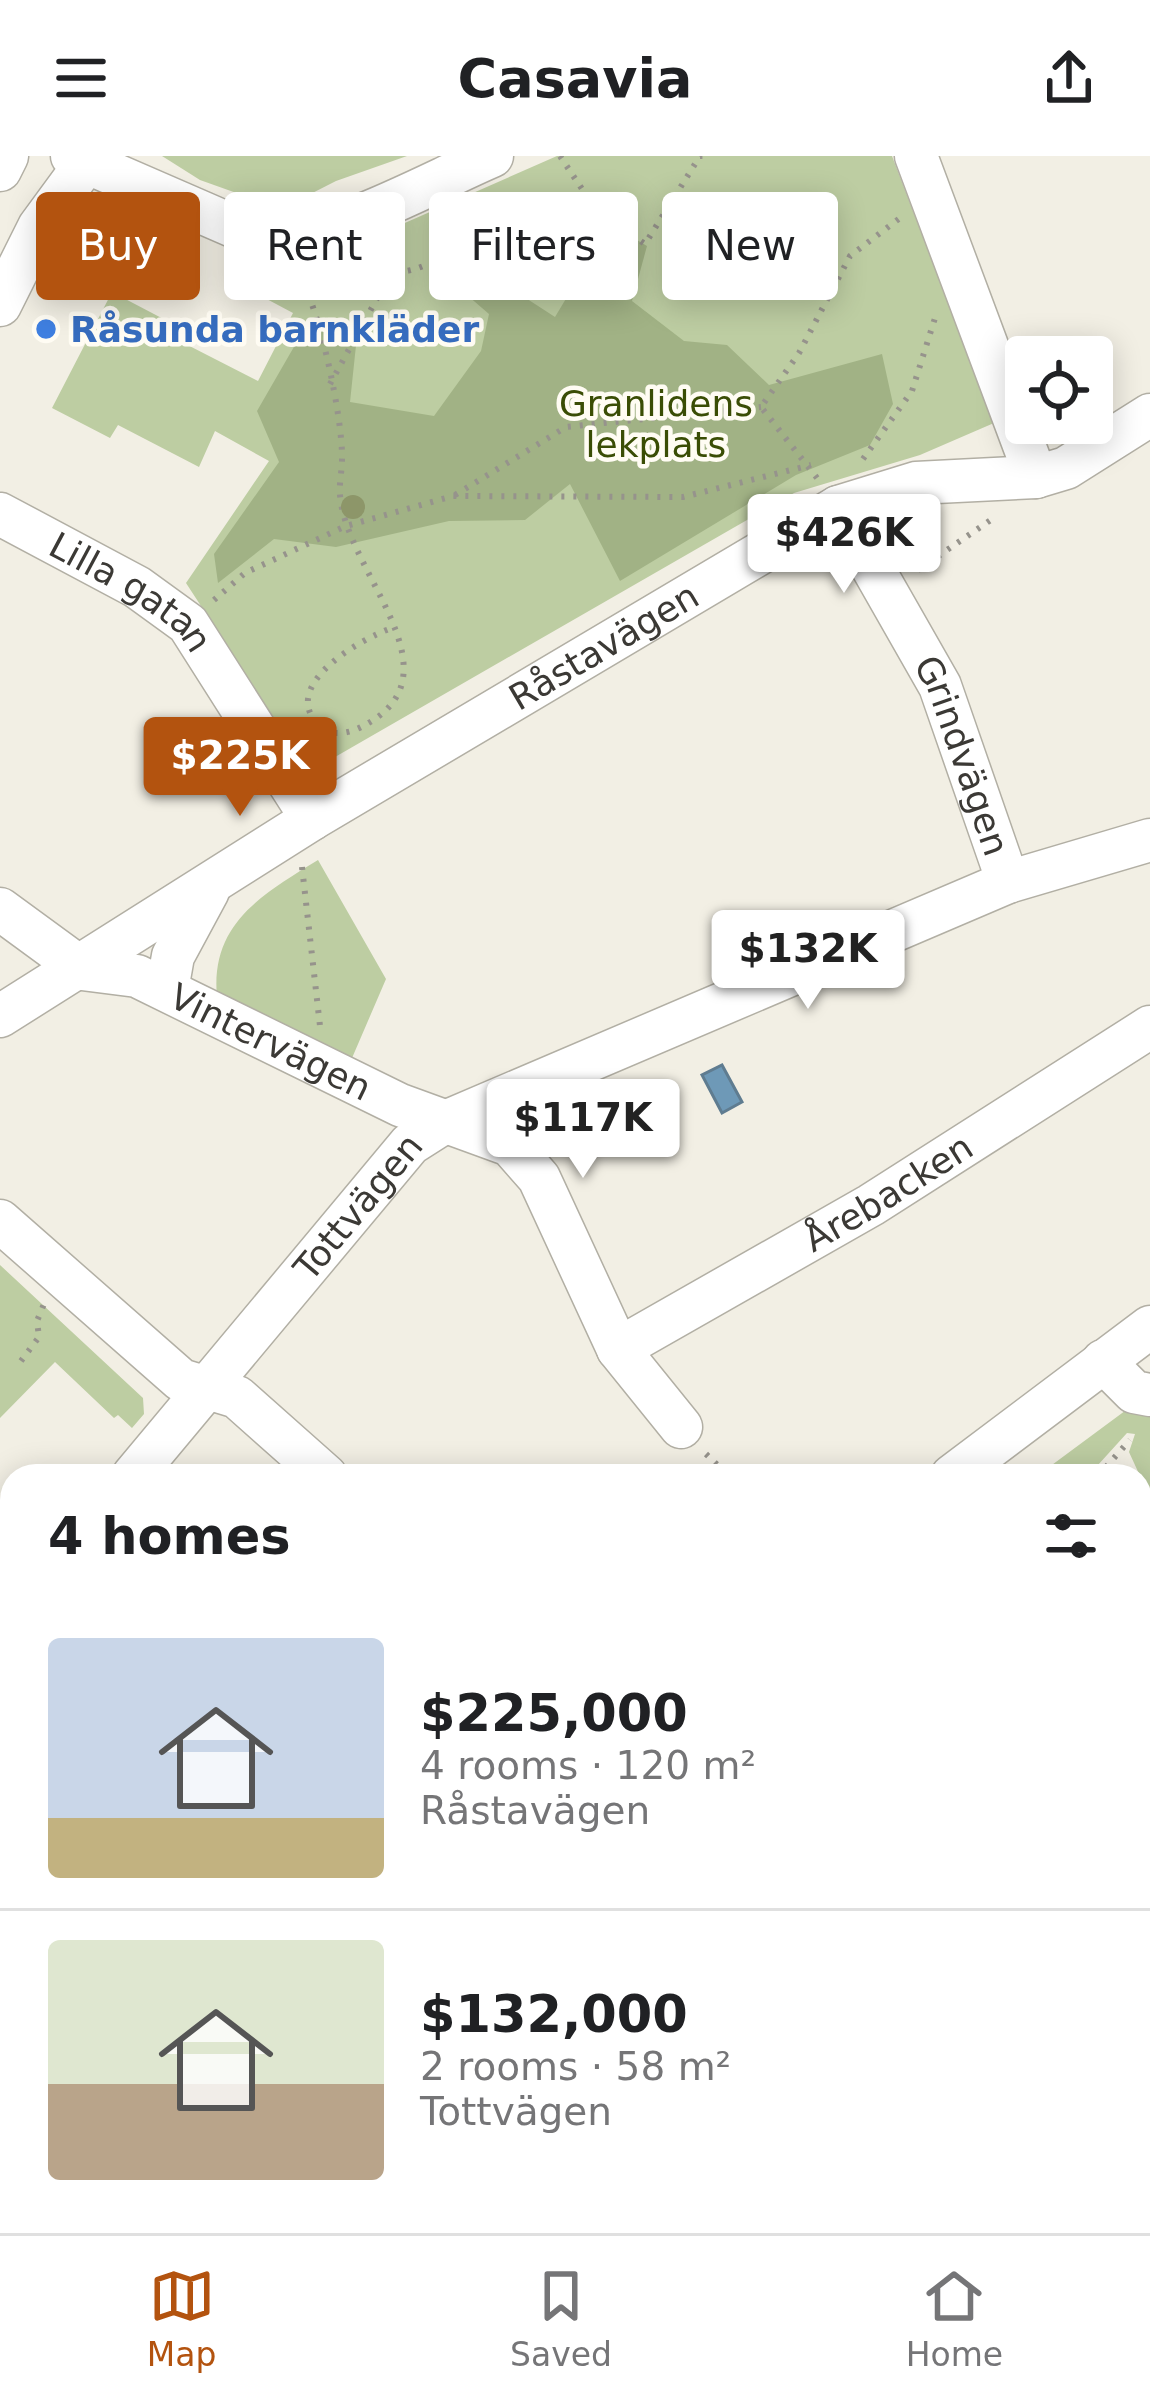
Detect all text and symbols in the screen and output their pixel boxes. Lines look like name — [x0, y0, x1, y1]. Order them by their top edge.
icon: menu — [48, 45, 114, 111]
icon: share — [1036, 45, 1102, 111]
text: Casavia — [458, 47, 692, 110]
chip: Buy — [36, 192, 200, 300]
chip: Rent — [224, 192, 405, 300]
chip: Filters — [429, 192, 638, 300]
chip: New — [662, 192, 838, 300]
place label: Råsunda barnkläder — [70, 309, 480, 350]
marker: Råsunda barnkläder — [33, 316, 59, 342]
map controls — [1005, 336, 1113, 444]
button: locate — [1005, 336, 1113, 444]
park label: Granlidens lekplats — [559, 383, 753, 465]
pin: $426K — [760, 494, 928, 596]
text: $426K — [775, 510, 913, 555]
street label: Lilla gatan — [42, 524, 220, 659]
street label: Råstavägen — [502, 575, 706, 718]
street label: Grindvägen — [906, 648, 1017, 861]
pin: $225K — [156, 717, 324, 819]
text: $225K — [171, 733, 309, 778]
pin: $132K — [724, 910, 892, 1012]
text: $132K — [739, 926, 877, 971]
street label: Vintervägen — [163, 975, 378, 1109]
pin: $117K — [499, 1079, 667, 1181]
text: $117K — [514, 1095, 652, 1140]
street label: Tottvägen — [285, 1126, 431, 1289]
street label: Årebacken — [796, 1126, 980, 1260]
icon: filters — [1038, 1503, 1104, 1569]
text: 4 homes — [48, 1507, 291, 1566]
text: $225,000 — [420, 1684, 688, 1743]
icon: home — [144, 1686, 288, 1830]
text: 4 rooms · 120 m² — [420, 1743, 756, 1788]
text: Råstavägen — [420, 1788, 650, 1833]
text: $132,000 — [420, 1985, 688, 2044]
icon: home — [144, 1988, 288, 2132]
text: 2 rooms · 58 m² — [420, 2044, 731, 2089]
text: Tottvägen — [420, 2089, 612, 2134]
tab: Map — [147, 2263, 216, 2374]
tab: Saved — [510, 2263, 612, 2374]
tab: Home — [906, 2263, 1003, 2374]

